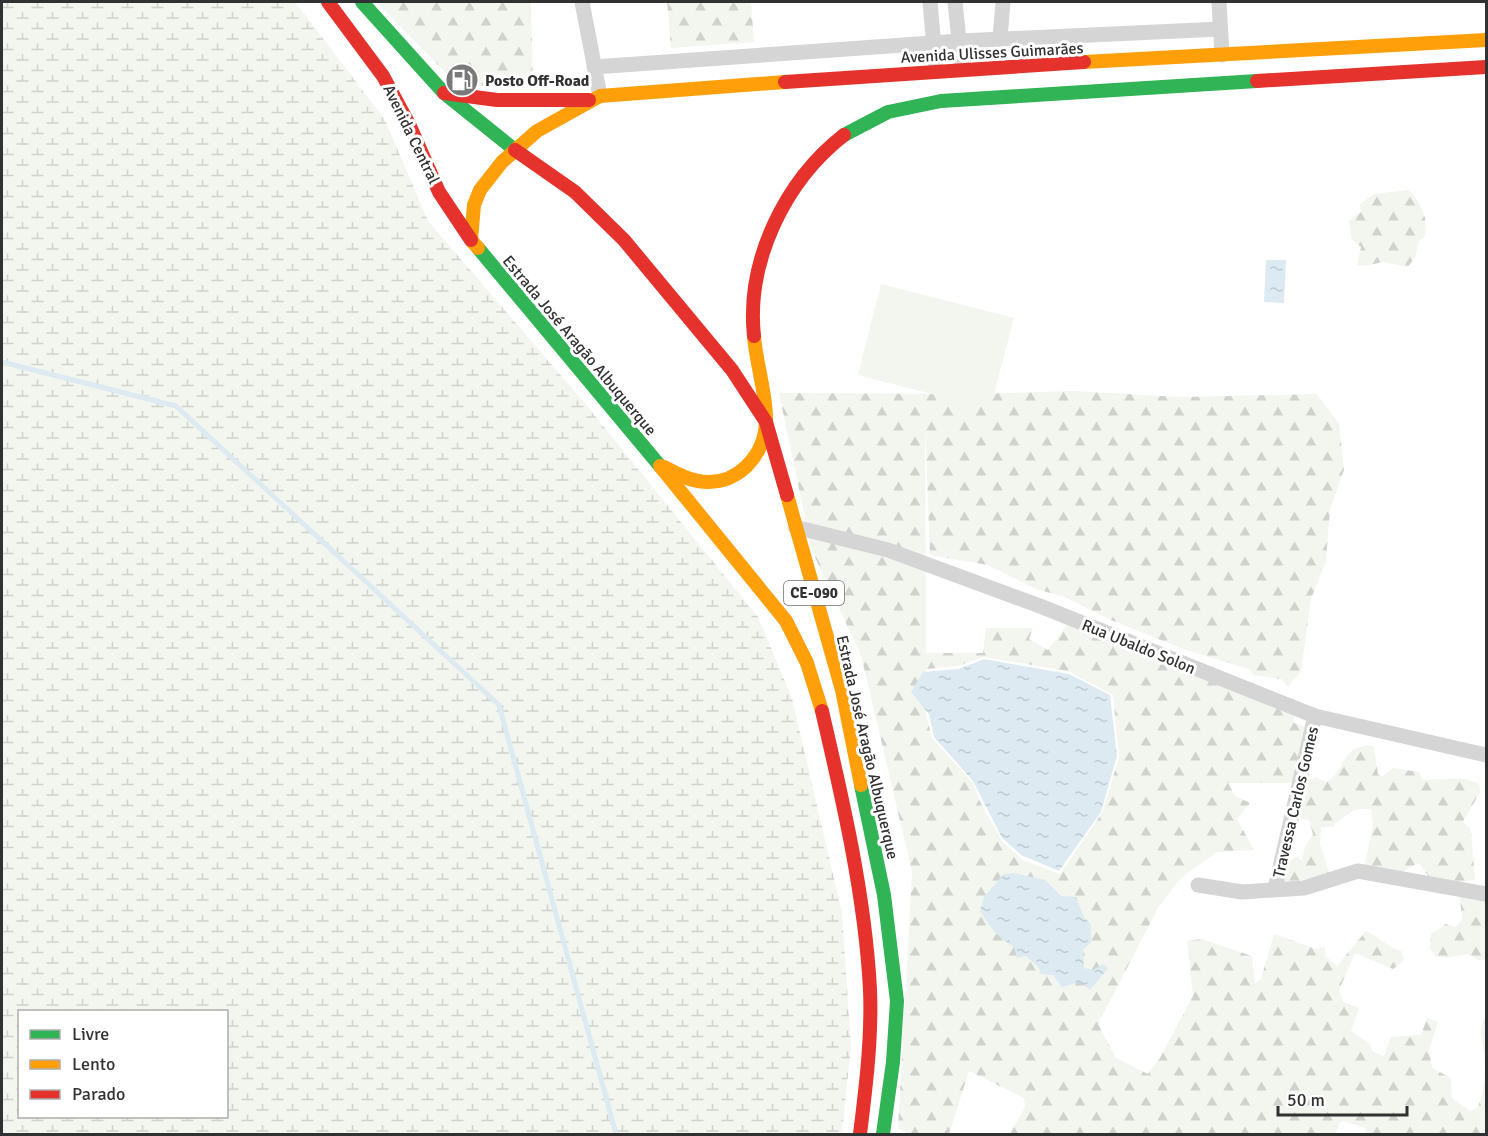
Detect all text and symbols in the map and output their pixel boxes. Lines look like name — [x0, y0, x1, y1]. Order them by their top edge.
street label: Avenida Ulisses Guimarães — [900, 38, 1084, 68]
fuel station icon: Posto Off-Road — [444, 62, 480, 98]
place label: Posto Off-Road — [485, 71, 590, 91]
street label: Avenida Central — [378, 81, 444, 188]
street label: Estrada José Aragão Albuquerque — [498, 251, 661, 440]
road number: CE-090 — [784, 581, 844, 605]
street label: Rua Ubaldo Solon — [1079, 615, 1198, 679]
street label: Estrada José Aragão Albuquerque — [832, 633, 903, 861]
street label: Travessa Carlos Gomes — [1269, 725, 1323, 880]
legend — [18, 1010, 228, 1118]
text: Livre — [72, 1023, 109, 1045]
text: Lento — [72, 1053, 115, 1075]
scale bar — [1278, 1079, 1407, 1117]
text: Parado — [72, 1083, 125, 1105]
text: 50 m — [1287, 1089, 1325, 1111]

